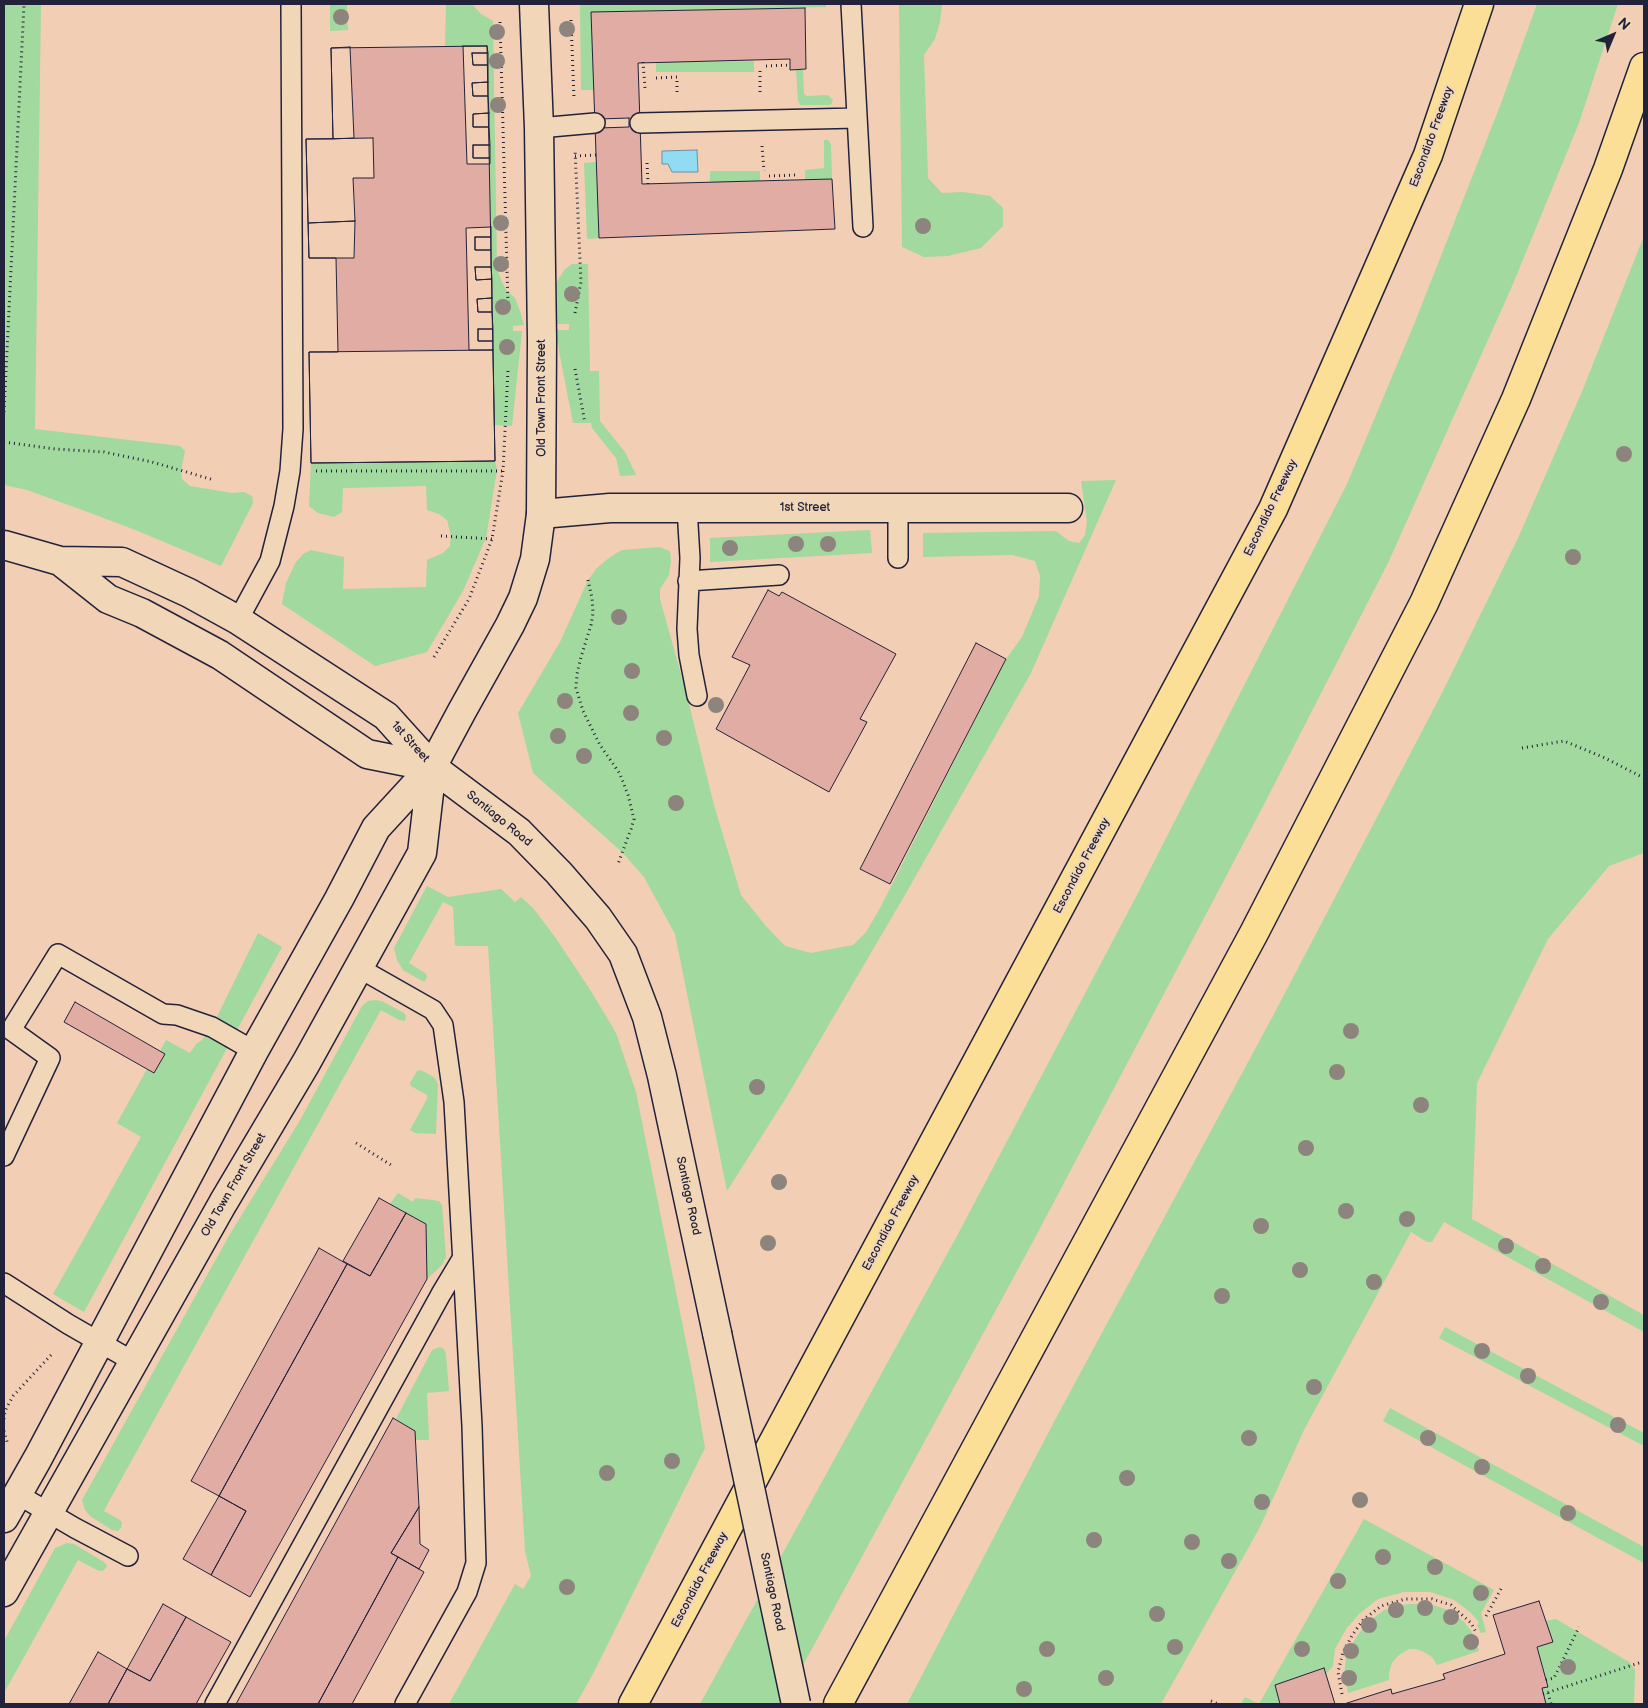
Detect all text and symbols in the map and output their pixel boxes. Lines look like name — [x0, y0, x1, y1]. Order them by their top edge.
north arrow — [1588, 10, 1638, 60]
text: N — [1614, 14, 1634, 34]
street label: Escondido Freeway — [1407, 85, 1457, 189]
street label: Old Town Front Street — [535, 339, 549, 457]
street label: Escondido Freeway — [1241, 457, 1301, 559]
street label: 1st Street — [780, 501, 830, 515]
street label: 1st Street — [388, 718, 432, 766]
street label: Santiago Road — [463, 788, 535, 850]
street label: Escondido Freeway — [1051, 816, 1113, 916]
street label: Old Town Front Street — [198, 1131, 270, 1239]
street label: Santiago Road — [673, 1155, 703, 1237]
street label: Escondido Freeway — [860, 1173, 922, 1273]
street label: Escondido Freeway — [669, 1530, 731, 1630]
street label: Santiago Road — [757, 1551, 787, 1633]

